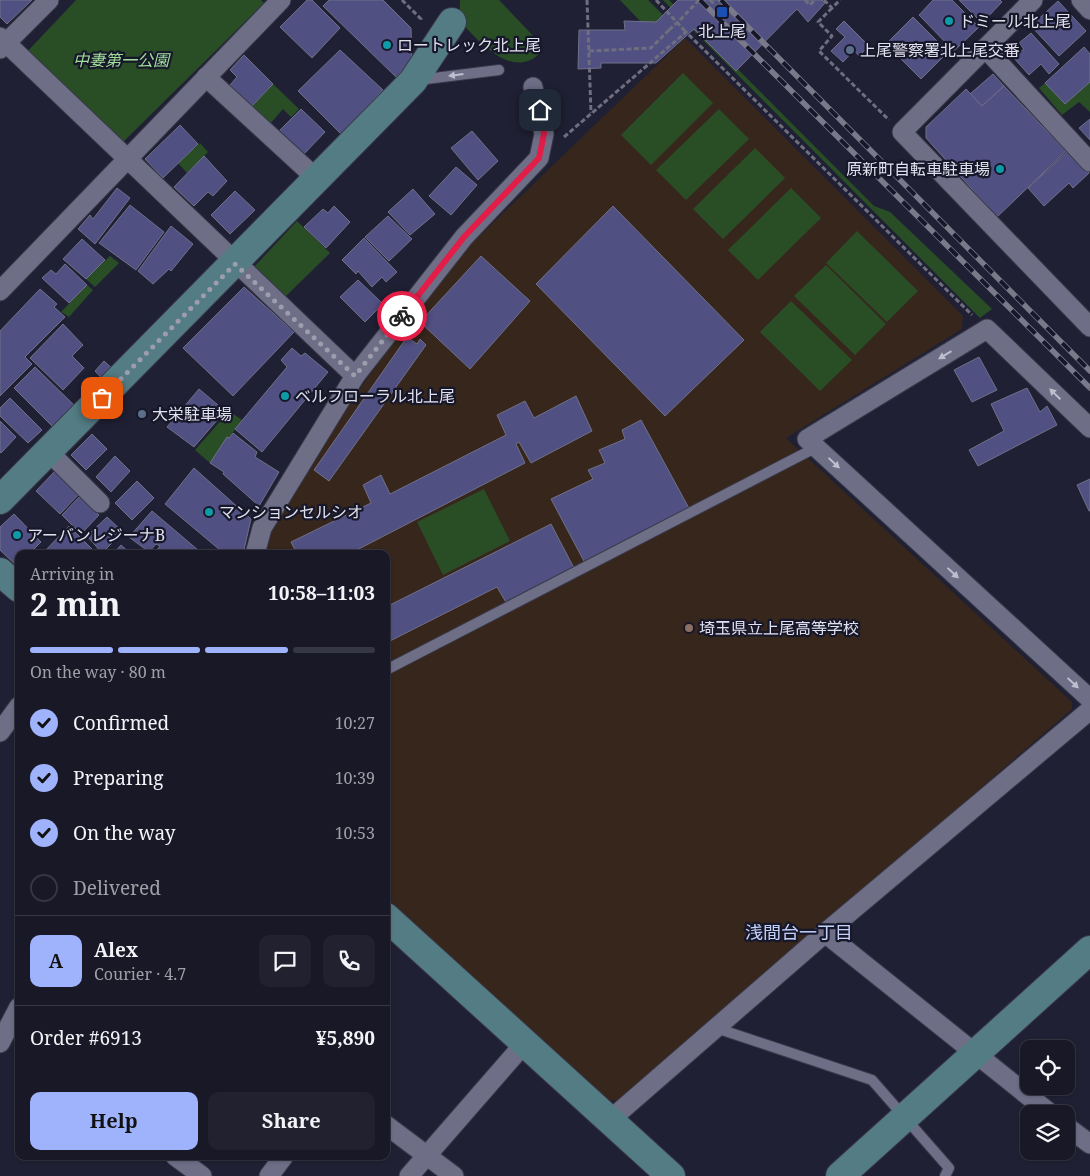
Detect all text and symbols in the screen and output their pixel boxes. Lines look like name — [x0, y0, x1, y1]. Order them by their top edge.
marker: 北上尾 — [715, 5, 729, 19]
place label: ドミール北上尾 — [959, 10, 1071, 32]
marker: ドミール北上尾 — [943, 15, 955, 27]
place label: 北上尾 — [698, 20, 746, 42]
place label: ロートレック北上尾 — [397, 34, 541, 56]
marker: ロートレック北上尾 — [381, 39, 393, 51]
place label: 上尾警察署北上尾交番 — [860, 39, 1020, 61]
marker: 上尾警察署北上尾交番 — [844, 44, 856, 56]
park label: 中妻第一公園 — [73, 49, 171, 71]
one-way arrow — [448, 72, 464, 80]
pin — [519, 89, 561, 131]
icon: home — [526, 96, 554, 124]
place label: 原新町自転車駐車場 — [846, 158, 990, 180]
marker: 原新町自転車駐車場 — [994, 163, 1006, 175]
courier — [377, 291, 427, 341]
icon: bike — [388, 302, 416, 330]
one-way arrow — [939, 350, 952, 359]
pin — [81, 377, 123, 419]
icon: bag — [88, 384, 116, 412]
place label: ベルフローラル北上尾 — [295, 385, 455, 407]
one-way arrow — [1049, 388, 1061, 400]
marker: ベルフローラル北上尾 — [279, 390, 291, 402]
place label: 大栄駐車場 — [152, 403, 232, 425]
marker: 大栄駐車場 — [136, 408, 148, 420]
one-way arrow — [827, 457, 839, 469]
place label: マンションセルシオ — [219, 501, 363, 523]
marker: マンションセルシオ — [203, 506, 215, 518]
place label: アーバンレジーナB — [27, 524, 165, 546]
marker: アーバンレジーナB — [11, 529, 23, 541]
text: Arriving in — [30, 563, 114, 585]
one-way arrow — [947, 567, 959, 579]
text: 10:58–11:03 — [268, 580, 375, 606]
text: 2 min — [30, 582, 121, 625]
place label: 埼玉県立上尾高等学校 — [699, 617, 859, 639]
marker: 埼玉県立上尾高等学校 — [683, 622, 695, 634]
text: On the way · 80 m — [30, 661, 166, 683]
one-way arrow — [1067, 677, 1079, 689]
icon: check — [30, 709, 58, 737]
text: Confirmed — [73, 710, 169, 736]
text: 10:27 — [335, 712, 375, 734]
icon: check — [30, 764, 58, 792]
text: Preparing — [73, 765, 163, 791]
text: 10:39 — [335, 767, 375, 789]
icon: check — [30, 819, 58, 847]
text: On the way — [73, 820, 176, 846]
text: 10:53 — [335, 822, 375, 844]
text: Delivered — [73, 875, 161, 901]
district label: 浅間台一丁目 — [745, 920, 853, 944]
button: chat — [259, 935, 311, 987]
button: phone — [323, 935, 375, 987]
text: Alex — [94, 937, 138, 963]
text: A — [49, 948, 63, 974]
text: Courier · 4.7 — [94, 963, 186, 985]
text: Order #6913 — [30, 1025, 142, 1051]
text: ¥5,890 — [316, 1025, 375, 1051]
map controls — [1020, 1040, 1075, 1160]
button: locate — [1020, 1040, 1075, 1095]
button: Help — [30, 1092, 198, 1150]
button: Share — [208, 1092, 375, 1150]
button: layers — [1020, 1105, 1075, 1160]

